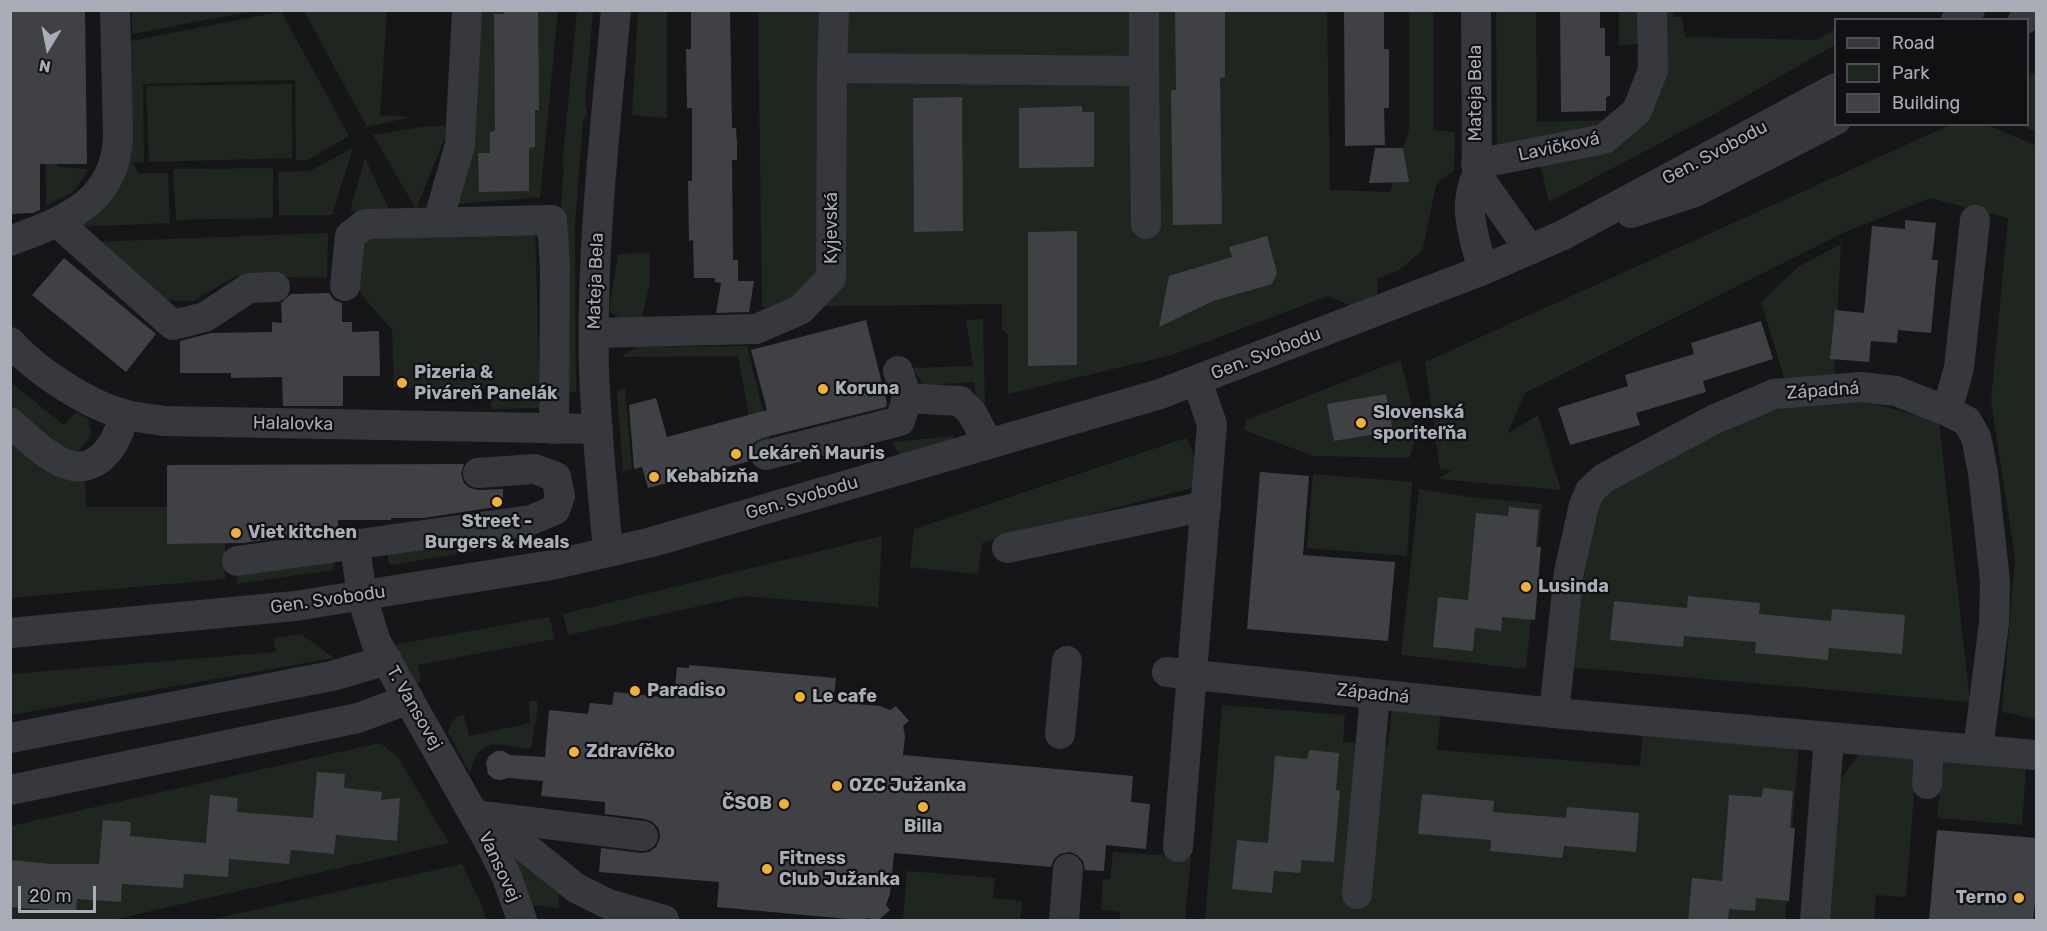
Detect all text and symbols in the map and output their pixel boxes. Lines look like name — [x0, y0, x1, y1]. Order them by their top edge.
north arrow — [18, 18, 78, 78]
legend — [1834, 18, 2029, 126]
text: Road — [1892, 32, 1935, 54]
street label: Mateja Bela — [1465, 45, 1487, 141]
text: N — [37, 56, 52, 77]
text: Park — [1892, 62, 1929, 84]
text: Building — [1892, 92, 1960, 114]
street label: Gen. Svobodu — [1659, 116, 1771, 190]
street label: Lavičková — [1516, 128, 1602, 166]
street label: Kyjevská — [821, 192, 843, 264]
street label: Mateja Bela — [584, 232, 608, 330]
street label: Gen. Svobodu — [1208, 323, 1324, 385]
place label: Pizeria & Piváreň Panelák — [414, 362, 558, 404]
marker: Pizeria & Piváreň Panelák — [395, 376, 409, 390]
place label: Koruna — [835, 378, 899, 400]
street label: Západná — [1786, 378, 1860, 404]
marker: Koruna — [816, 382, 830, 396]
place label: Slovenská sporiteľňa — [1373, 402, 1467, 444]
street label: Halalovka — [253, 412, 333, 436]
marker: Slovenská sporiteľňa — [1354, 416, 1368, 430]
place label: Lekáreň Mauris — [748, 443, 885, 465]
marker: Lekáreň Mauris — [729, 447, 743, 461]
place label: Kebabizňa — [666, 466, 759, 488]
marker: Kebabizňa — [647, 470, 661, 484]
street label: Gen. Svobodu — [743, 472, 861, 524]
marker: Street - Burgers & Meals — [490, 495, 504, 509]
place label: Street - Burgers & Meals — [425, 511, 569, 554]
place label: Viet kitchen — [248, 522, 357, 544]
marker: Viet kitchen — [229, 526, 243, 540]
place label: Lusinda — [1538, 576, 1609, 598]
marker: Lusinda — [1519, 580, 1533, 594]
street label: Gen. Svobodu — [269, 581, 387, 619]
street label: T. Vansovej — [381, 662, 447, 754]
street label: Západná — [1336, 679, 1410, 709]
place label: Paradiso — [647, 680, 726, 702]
marker: Paradiso — [628, 684, 642, 698]
place label: Le cafe — [812, 686, 877, 708]
marker: Le cafe — [793, 690, 807, 704]
place label: Zdravíčko — [586, 741, 675, 763]
marker: Zdravíčko — [567, 745, 581, 759]
place label: OZC Južanka — [849, 775, 966, 797]
marker: OZC Južanka — [830, 779, 844, 793]
place label: ČSOB — [722, 793, 772, 815]
marker: ČSOB — [777, 797, 791, 811]
marker: Billa — [916, 800, 930, 814]
place label: Billa — [904, 816, 942, 838]
street label: Vansovej — [473, 828, 525, 906]
place label: Fitness Club Južanka — [779, 848, 900, 890]
marker: Fitness Club Južanka — [760, 862, 774, 876]
scale bar — [21, 874, 99, 912]
text: 20 m — [29, 885, 71, 907]
place label: Terno — [1956, 887, 2007, 909]
marker: Terno — [2012, 891, 2026, 905]

